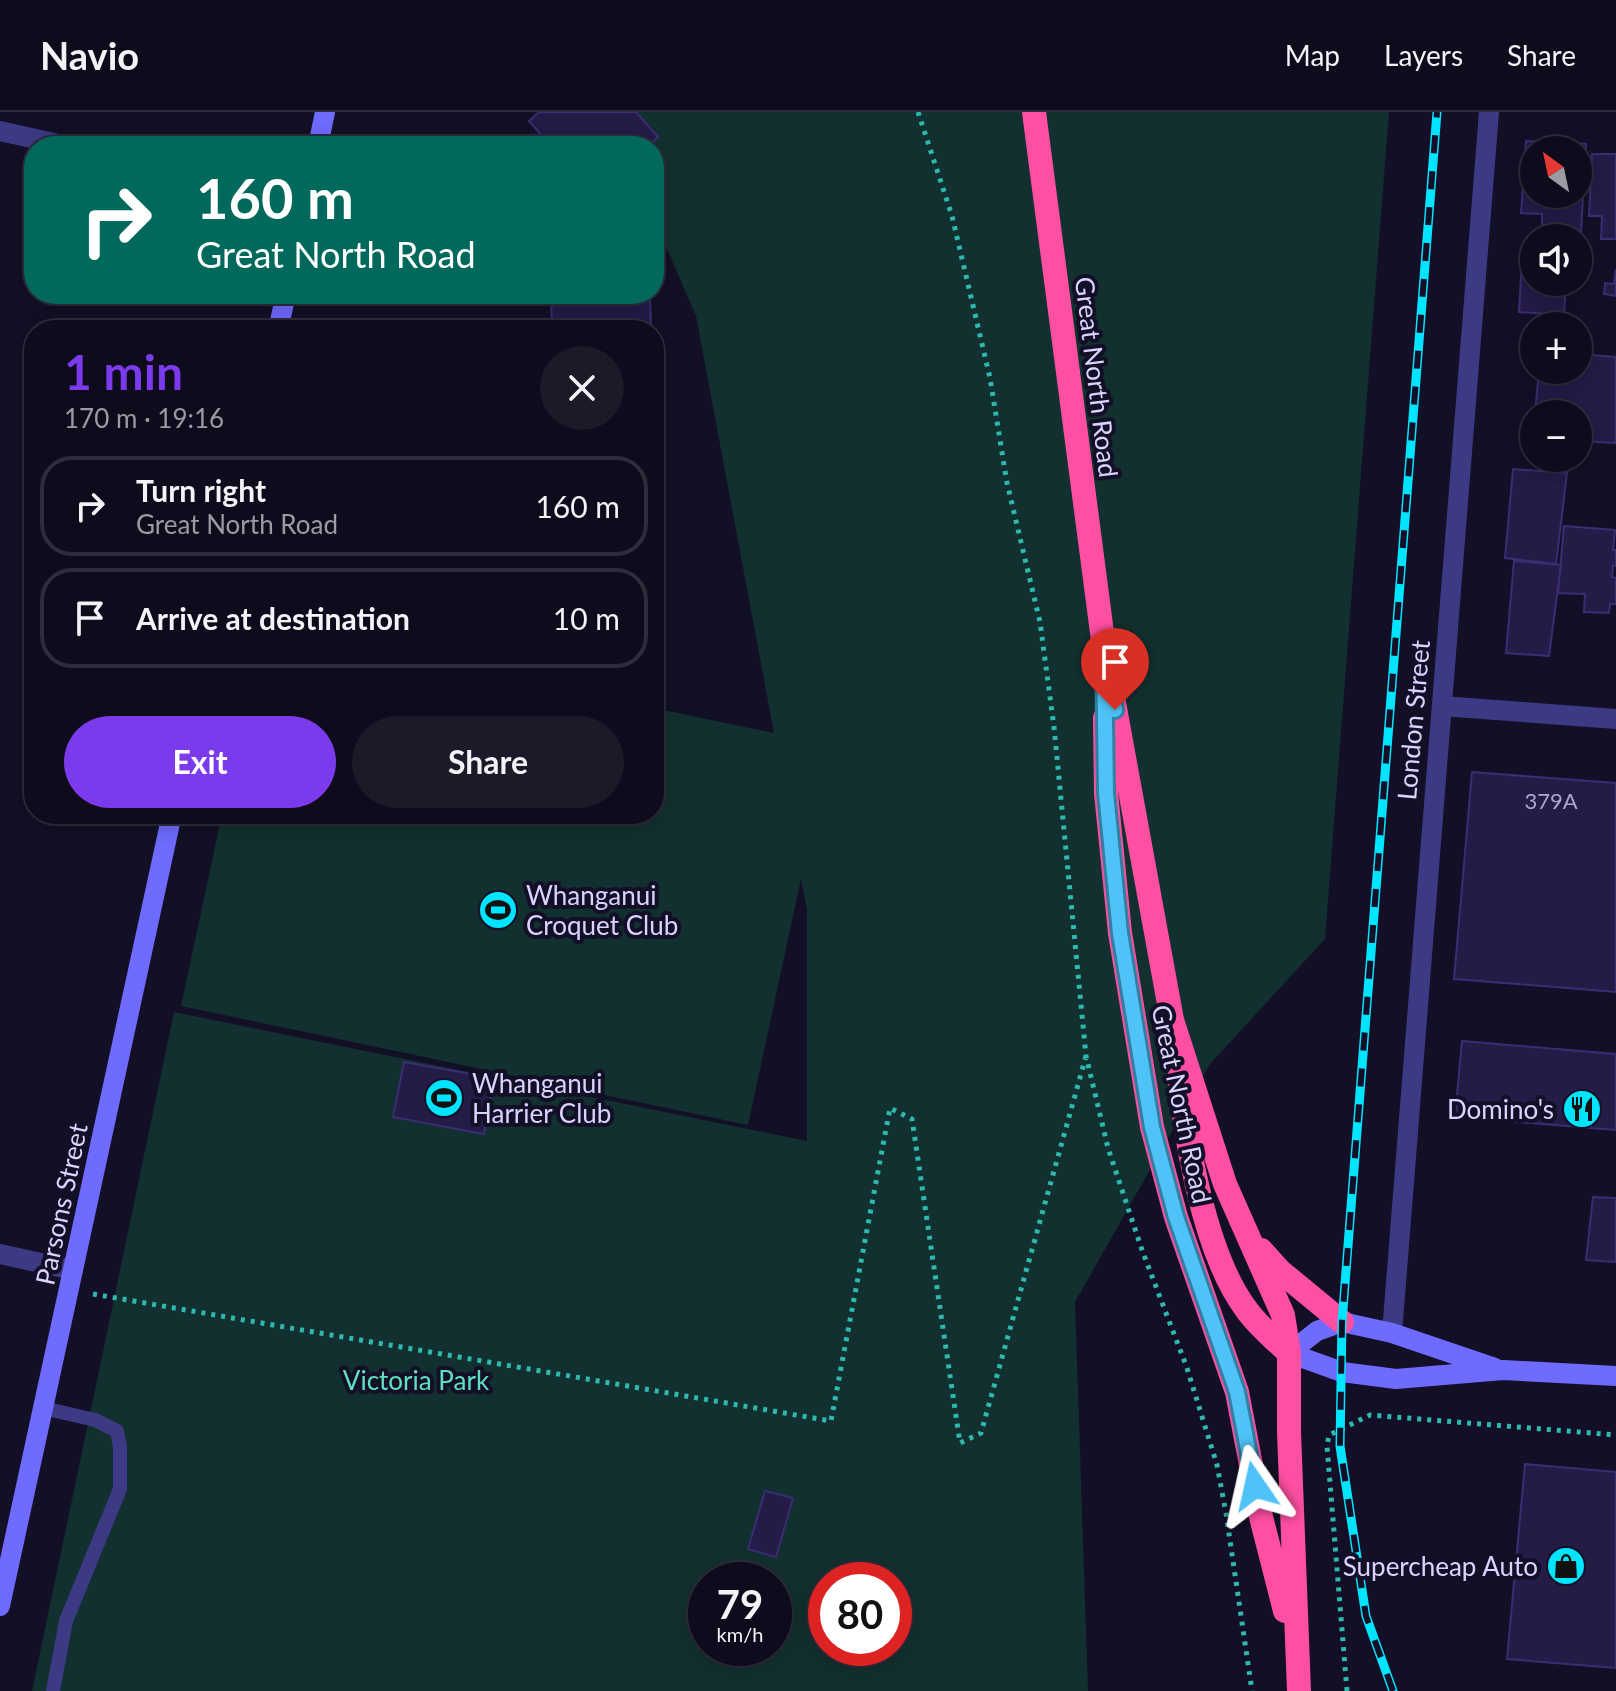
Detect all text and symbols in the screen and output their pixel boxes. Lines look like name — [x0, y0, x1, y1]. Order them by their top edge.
text: Navio — [40, 32, 139, 78]
text: Map — [1285, 38, 1340, 72]
text: Layers — [1384, 38, 1463, 72]
text: Share — [1507, 38, 1576, 72]
north arrow — [1520, 136, 1592, 208]
map controls — [1520, 136, 1592, 472]
text: 160 m — [196, 164, 354, 231]
icon: right — [64, 168, 168, 272]
button: sound — [1520, 224, 1592, 296]
text: Great North Road — [196, 232, 476, 276]
street label: Great North Road — [1069, 275, 1125, 479]
button: + — [1520, 312, 1592, 384]
text: 1 min — [64, 343, 183, 400]
button: close — [540, 346, 624, 430]
button: − — [1520, 400, 1592, 472]
text: 170 m · 19:16 — [64, 402, 224, 434]
text: Turn right — [136, 472, 266, 508]
icon: right — [68, 484, 112, 528]
text: 160 m — [535, 488, 620, 524]
text: Great North Road — [136, 508, 338, 540]
icon: arrive — [68, 596, 112, 640]
text: Arrive at destination — [136, 600, 410, 636]
text: 10 m — [553, 600, 620, 636]
pin — [1081, 628, 1149, 710]
street label: London Street — [1390, 638, 1436, 801]
icon: arrive — [1093, 640, 1137, 684]
button: Exit — [64, 716, 336, 808]
button: Share — [352, 716, 624, 808]
house number: 379A — [1524, 787, 1578, 814]
place label: Whanganui Croquet Club — [526, 879, 678, 941]
sports icon: Whanganui Croquet Club — [477, 889, 519, 931]
street label: Great North Road — [1145, 1002, 1219, 1206]
place label: Whanganui Harrier Club — [472, 1067, 611, 1129]
sports icon: Whanganui Harrier Club — [423, 1077, 465, 1119]
restaurant icon: Domino's — [1561, 1088, 1603, 1130]
place label: Domino's — [1447, 1093, 1554, 1125]
street label: Parsons Street — [28, 1120, 94, 1288]
park label: Victoria Park — [343, 1364, 490, 1396]
position arrow — [1213, 1444, 1297, 1528]
shop icon: Supercheap Auto — [1545, 1545, 1587, 1587]
place label: Supercheap Auto — [1343, 1550, 1538, 1582]
speed limit sign: 80 — [808, 1562, 912, 1666]
text: 79 — [717, 1580, 763, 1628]
text: km/h — [717, 1622, 763, 1646]

